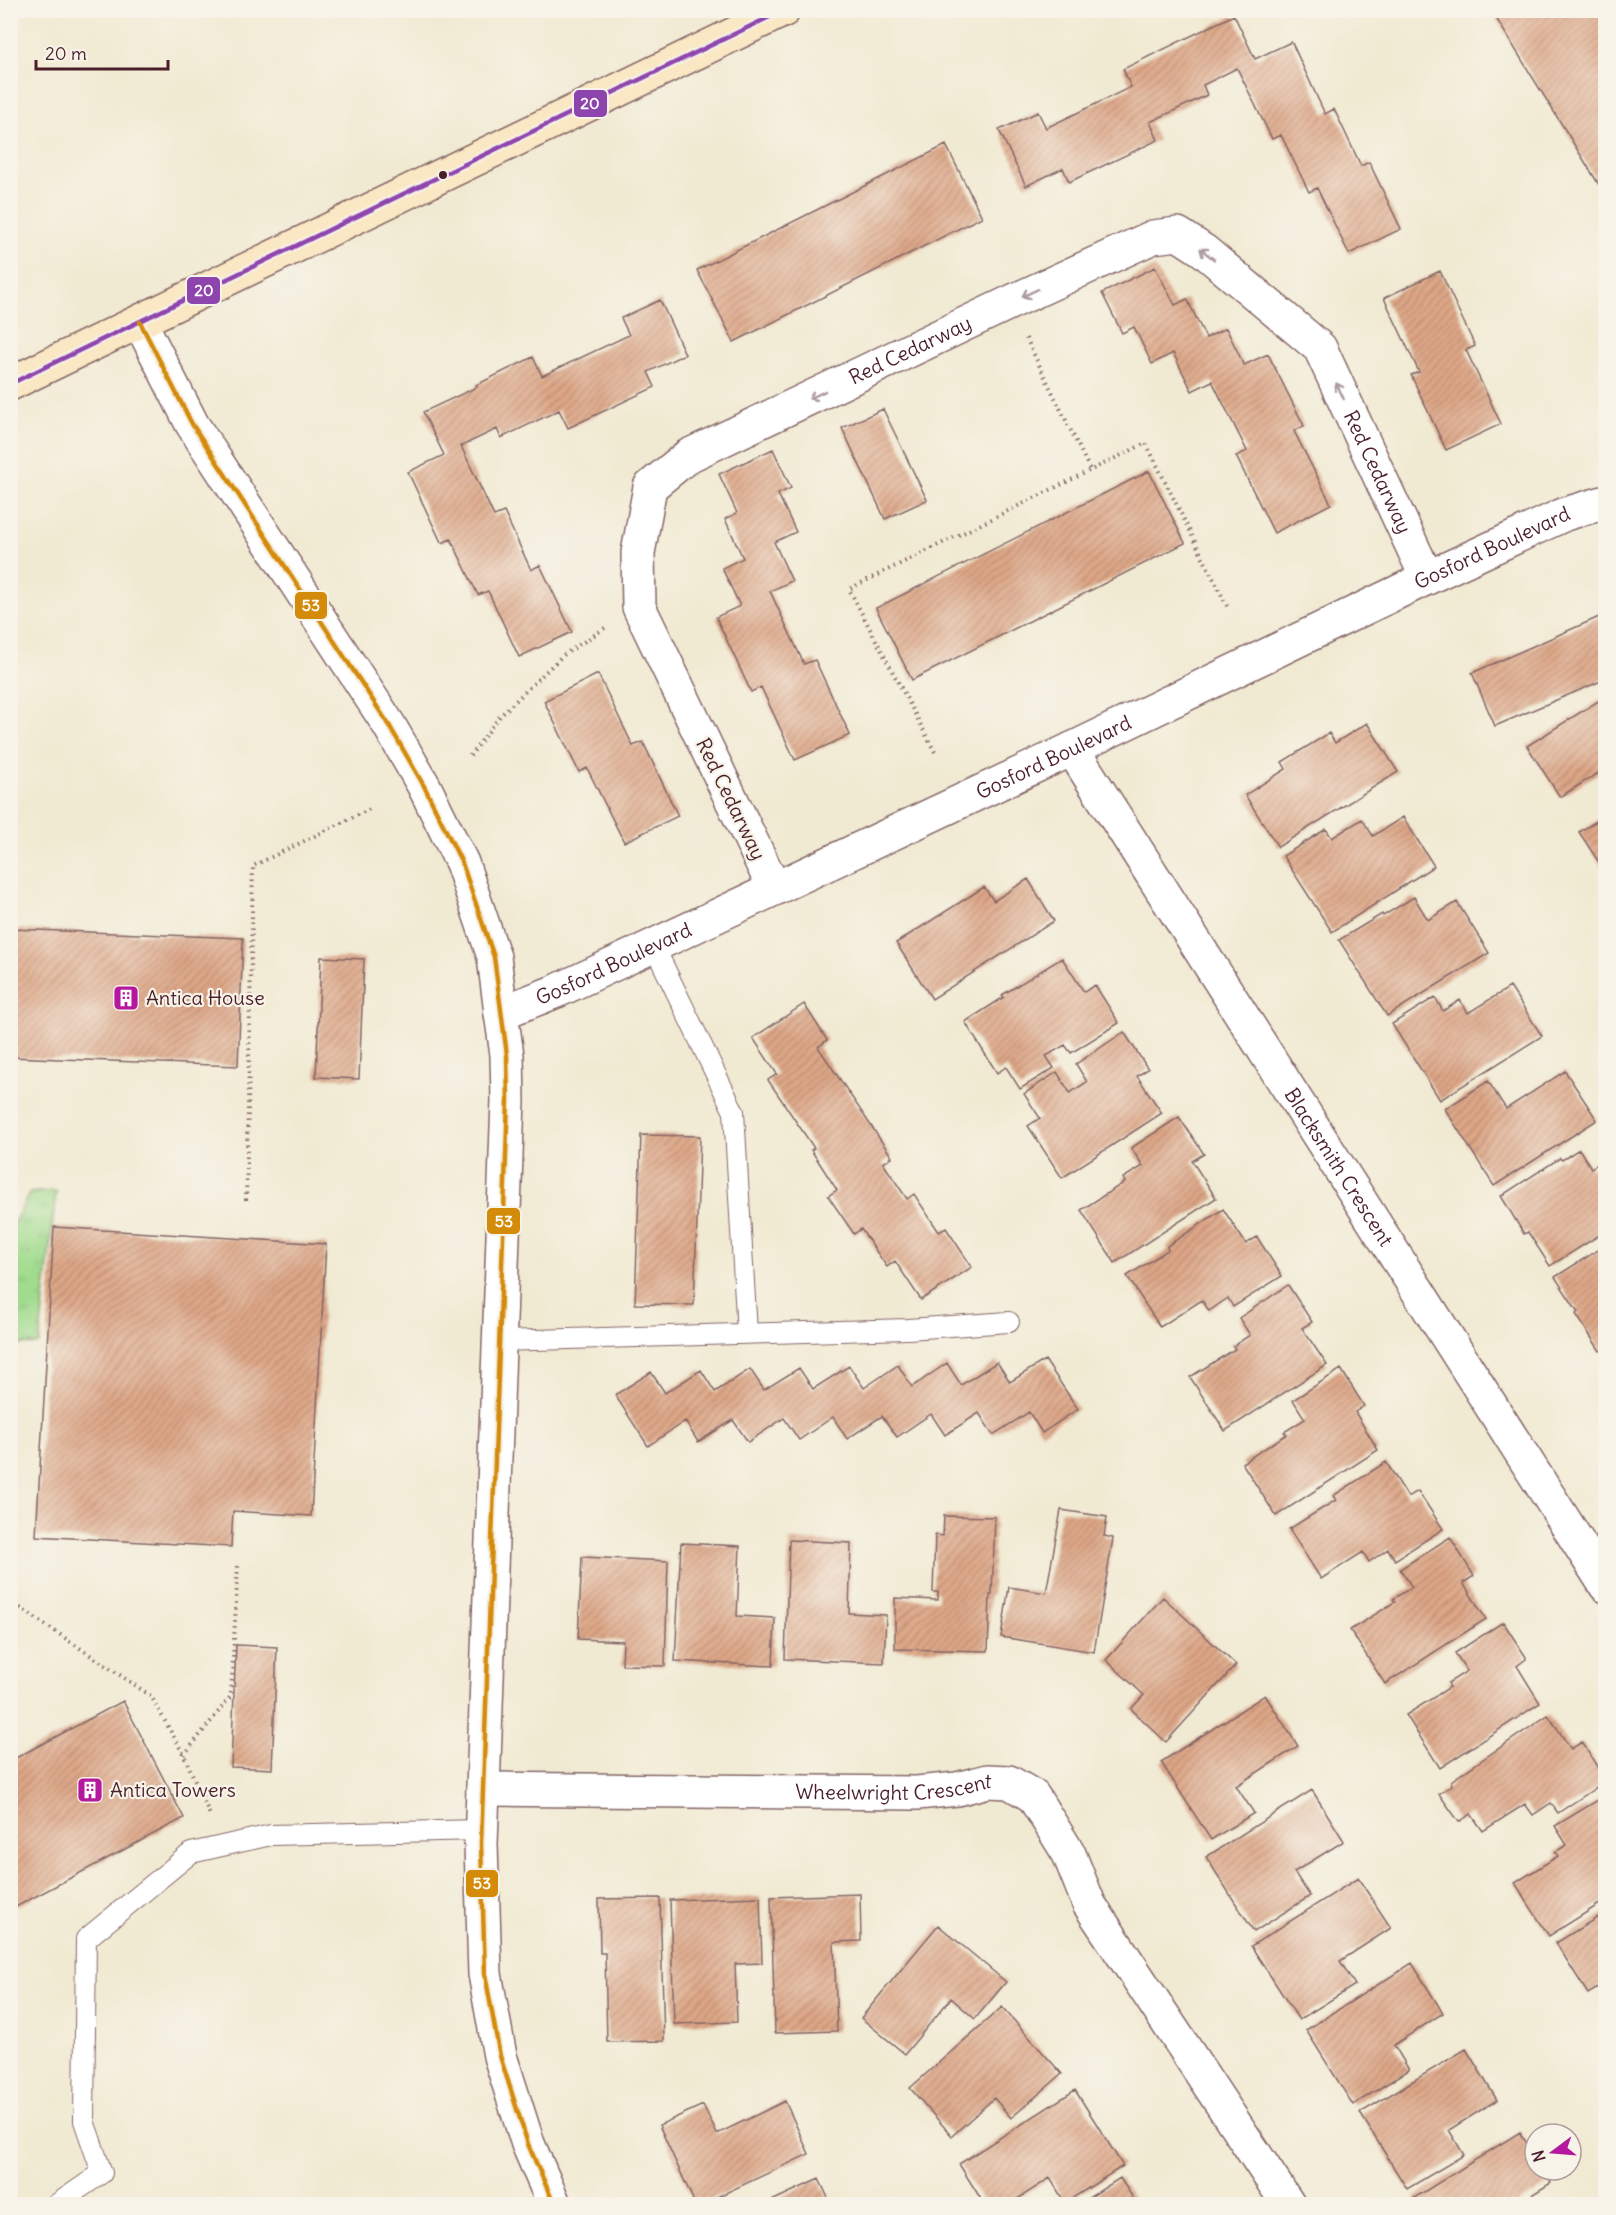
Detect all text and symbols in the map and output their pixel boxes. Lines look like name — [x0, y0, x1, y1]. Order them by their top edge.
scale bar — [36, 33, 168, 71]
text: 20 m — [45, 42, 87, 65]
line badge: 20 — [573, 89, 608, 118]
text: 20 — [580, 93, 600, 113]
unlabelled marker — [437, 169, 449, 181]
one-way arrow — [1199, 247, 1215, 260]
line badge: 20 — [186, 276, 221, 305]
text: 20 — [194, 280, 214, 300]
one-way arrow — [1022, 288, 1040, 299]
street label: Red Cedarway — [845, 310, 975, 390]
one-way arrow — [1334, 383, 1346, 401]
one-way arrow — [808, 390, 826, 401]
street label: Red Cedarway — [1339, 406, 1417, 537]
street label: Gosford Boulevard — [1410, 500, 1574, 594]
line badge: 53 — [294, 591, 328, 620]
text: 53 — [302, 595, 320, 615]
street label: Gosford Boulevard — [972, 709, 1135, 804]
street label: Red Cedarway — [691, 734, 772, 864]
street label: Gosford Boulevard — [532, 916, 696, 1010]
building icon: Antica House — [111, 983, 141, 1013]
place label: Antica House — [146, 985, 265, 1010]
street label: Blacksmith Crescent — [1280, 1083, 1399, 1251]
line badge: 53 — [486, 1207, 521, 1235]
text: 53 — [495, 1211, 513, 1231]
street label: Wheelwright Crescent — [795, 1768, 992, 1805]
building icon: Antica Towers — [75, 1775, 105, 1805]
place label: Antica Towers — [110, 1777, 236, 1802]
line badge: 53 — [465, 1869, 499, 1898]
text: 53 — [473, 1873, 491, 1893]
north arrow — [1523, 2122, 1583, 2182]
text: N — [1527, 2148, 1550, 2164]

